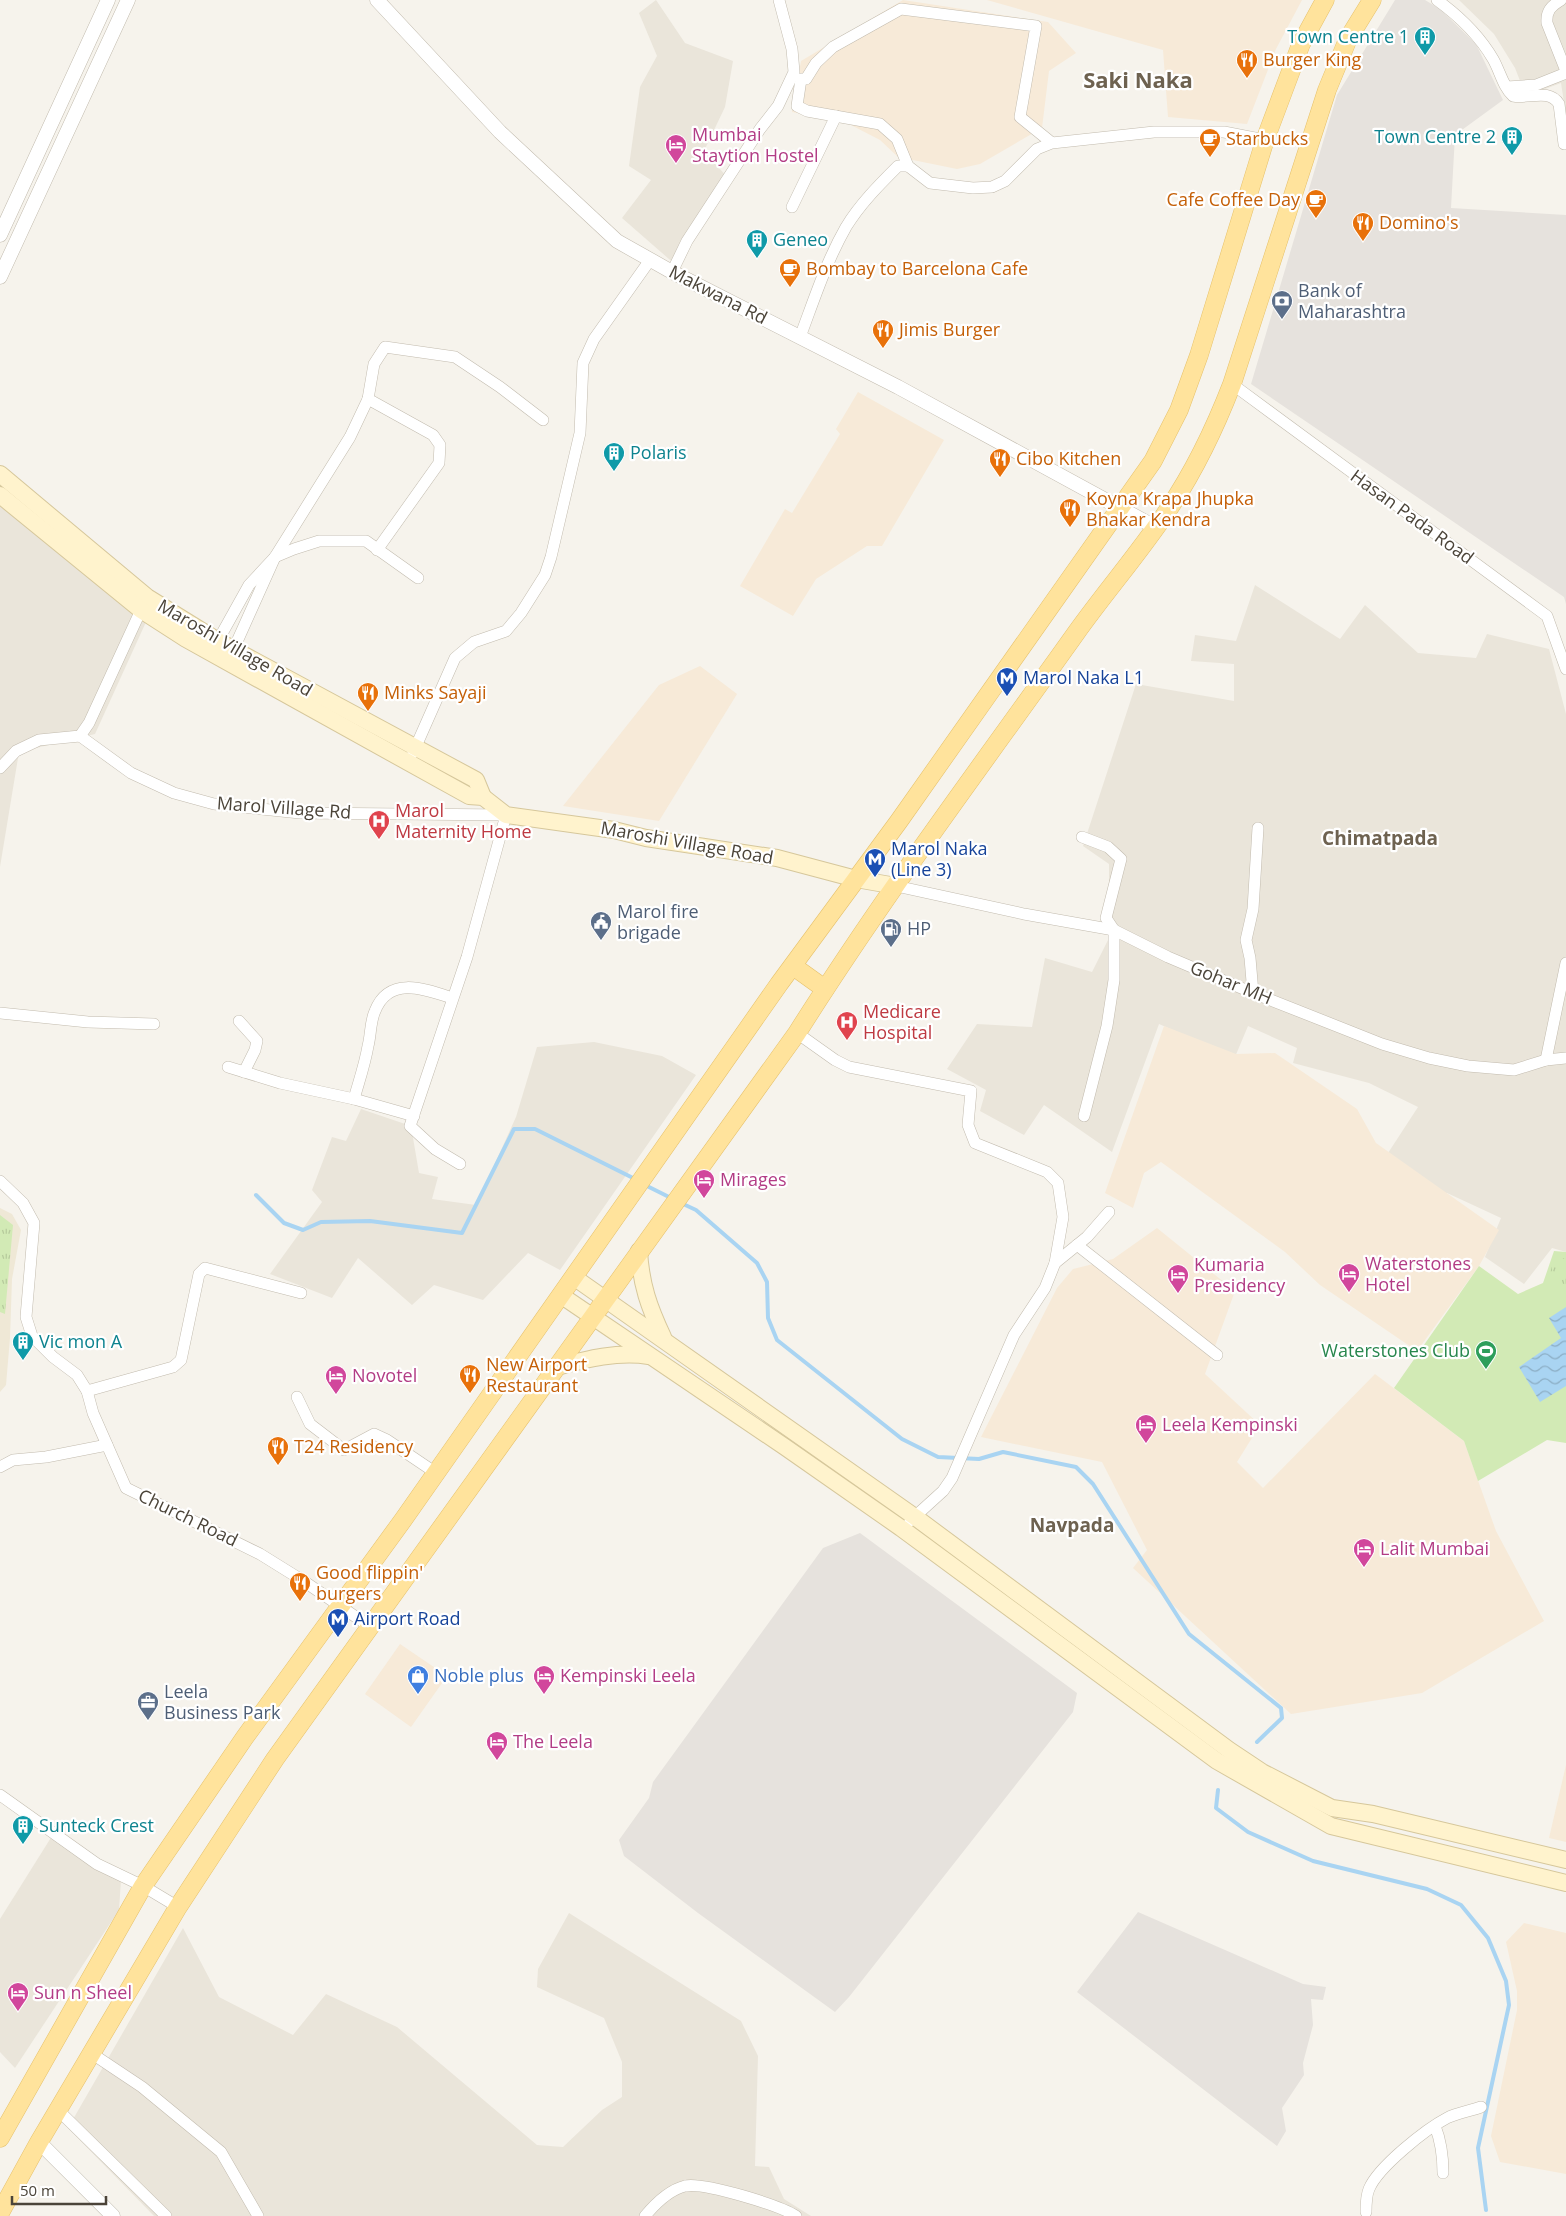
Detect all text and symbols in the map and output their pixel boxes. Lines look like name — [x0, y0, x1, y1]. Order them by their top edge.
place label: Town Centre 1 — [1287, 24, 1409, 48]
building icon: Town Centre 1 — [1413, 25, 1437, 56]
place label: Burger King — [1263, 47, 1362, 71]
restaurant icon: Burger King — [1235, 48, 1259, 79]
district label: Saki Naka — [1083, 64, 1193, 94]
place label: Mumbai Staytion Hostel — [692, 122, 819, 167]
place label: Town Centre 2 — [1374, 124, 1496, 148]
building icon: Town Centre 2 — [1500, 125, 1524, 156]
place label: Starbucks — [1226, 126, 1308, 150]
cafe icon: Starbucks — [1198, 127, 1222, 158]
hotel icon: Mumbai Staytion Hostel — [664, 133, 688, 164]
place label: Cafe Coffee Day — [1167, 187, 1301, 211]
cafe icon: Cafe Coffee Day — [1304, 188, 1328, 219]
place label: Domino's — [1379, 210, 1459, 234]
restaurant icon: Domino's — [1351, 211, 1375, 242]
place label: Geneo — [773, 227, 828, 251]
building icon: Geneo — [745, 228, 769, 259]
place label: Bombay to Barcelona Cafe — [806, 256, 1028, 280]
cafe icon: Bombay to Barcelona Cafe — [778, 257, 802, 288]
street label: Makwana Rd — [665, 259, 772, 329]
place label: Bank of Maharashtra — [1298, 278, 1406, 323]
bank icon: Bank of Maharashtra — [1270, 289, 1294, 320]
place label: Jimis Burger — [897, 317, 1001, 341]
restaurant icon: Jimis Burger — [871, 318, 895, 349]
place label: Polaris — [630, 440, 687, 464]
building icon: Polaris — [602, 441, 626, 472]
place label: Cibo Kitchen — [1016, 446, 1121, 470]
restaurant icon: Cibo Kitchen — [988, 447, 1012, 478]
street label: Hasan Pada Road — [1346, 463, 1479, 569]
place label: Koyna Krapa Jhupka Bhakar Kendra — [1086, 486, 1254, 531]
restaurant icon: Koyna Krapa Jhupka Bhakar Kendra — [1058, 497, 1082, 528]
street label: Maroshi Village Road — [154, 593, 317, 701]
place label: Marol Naka L1 — [1023, 665, 1144, 689]
metro station icon: Marol Naka L1 — [995, 666, 1019, 697]
place label: Minks Sayaji — [384, 680, 486, 704]
restaurant icon: Minks Sayaji — [356, 681, 380, 712]
street label: Marol Village Rd — [216, 790, 352, 824]
place label: Marol Maternity Home — [395, 798, 532, 843]
hospital icon: Marol Maternity Home — [367, 809, 391, 840]
street label: Maroshi Village Road — [599, 815, 775, 869]
district label: Chimatpada — [1322, 825, 1438, 851]
place label: Marol Naka (Line 3) — [891, 836, 988, 881]
metro station icon: Marol Naka (Line 3) — [863, 847, 887, 878]
place label: Marol fire brigade — [617, 899, 699, 944]
public building icon: Marol fire brigade — [589, 910, 613, 941]
place label: HP — [907, 916, 931, 940]
fuel station icon: HP — [879, 917, 903, 948]
street label: Gohar MH — [1187, 955, 1276, 1009]
place label: Medicare Hospital — [863, 999, 941, 1044]
hospital icon: Medicare Hospital — [835, 1010, 859, 1041]
place label: Mirages — [720, 1167, 787, 1191]
hotel icon: Mirages — [692, 1168, 716, 1199]
place label: Waterstones Hotel — [1365, 1251, 1471, 1296]
place label: Kumaria Presidency — [1194, 1252, 1286, 1297]
hotel icon: Waterstones Hotel — [1337, 1262, 1361, 1293]
hotel icon: Kumaria Presidency — [1166, 1263, 1190, 1294]
place label: Vic mon A — [39, 1329, 123, 1353]
building icon: Vic mon A — [11, 1330, 35, 1361]
place label: Waterstones Club — [1321, 1338, 1470, 1362]
sports icon: Waterstones Club — [1474, 1339, 1498, 1370]
place label: New Airport Restaurant — [486, 1352, 587, 1397]
place label: Novotel — [352, 1363, 417, 1387]
restaurant icon: New Airport Restaurant — [458, 1363, 482, 1394]
hotel icon: Novotel — [324, 1364, 348, 1395]
place label: Leela Kempinski — [1162, 1412, 1298, 1436]
hotel icon: Leela Kempinski — [1134, 1413, 1158, 1444]
place label: T24 Residency — [294, 1434, 414, 1458]
restaurant icon: T24 Residency — [266, 1435, 290, 1466]
street label: Church Road — [135, 1483, 242, 1552]
district label: Navpada — [1030, 1512, 1114, 1538]
place label: Lalit Mumbai — [1380, 1536, 1489, 1560]
hotel icon: Lalit Mumbai — [1352, 1537, 1376, 1568]
place label: Good flippin' burgers — [316, 1560, 423, 1605]
restaurant icon: Good flippin' burgers — [288, 1571, 312, 1602]
place label: Airport Road — [354, 1606, 461, 1630]
metro station icon: Airport Road — [326, 1607, 350, 1638]
place label: Noble plus — [434, 1663, 524, 1687]
place label: Kempinski Leela — [560, 1663, 696, 1687]
shop icon: Noble plus — [406, 1664, 430, 1695]
hotel icon: Kempinski Leela — [532, 1664, 556, 1695]
place label: Leela Business Park — [164, 1679, 281, 1724]
office icon: Leela Business Park — [136, 1690, 160, 1721]
place label: The Leela — [513, 1729, 593, 1753]
hotel icon: The Leela — [485, 1730, 509, 1761]
place label: Sunteck Crest — [39, 1813, 154, 1837]
building icon: Sunteck Crest — [11, 1814, 35, 1845]
place label: Sun n Sheel — [34, 1980, 132, 2004]
hotel icon: Sun n Sheel — [6, 1981, 30, 2012]
scale bar — [12, 2174, 106, 2206]
text: 50 m — [20, 2180, 55, 2200]

